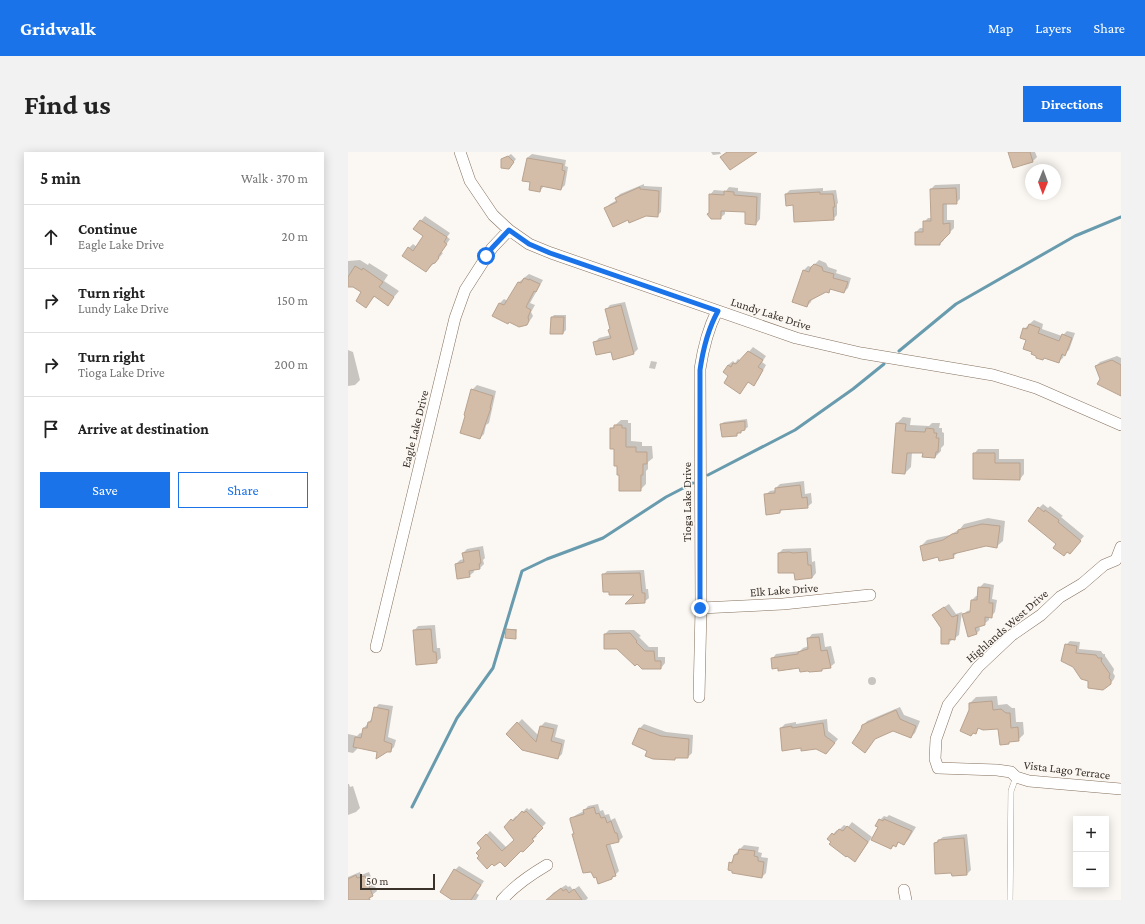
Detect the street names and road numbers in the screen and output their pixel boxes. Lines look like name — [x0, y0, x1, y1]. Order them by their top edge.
street label: Lundy Lake Drive — [729, 294, 813, 334]
street label: Eagle Lake Drive — [399, 389, 431, 469]
street label: Tioga Lake Drive — [680, 462, 694, 542]
street label: Elk Lake Drive — [749, 581, 819, 599]
street label: Highlands West Drive — [963, 586, 1051, 666]
street label: Vista Lago Terrace — [1023, 758, 1111, 782]

